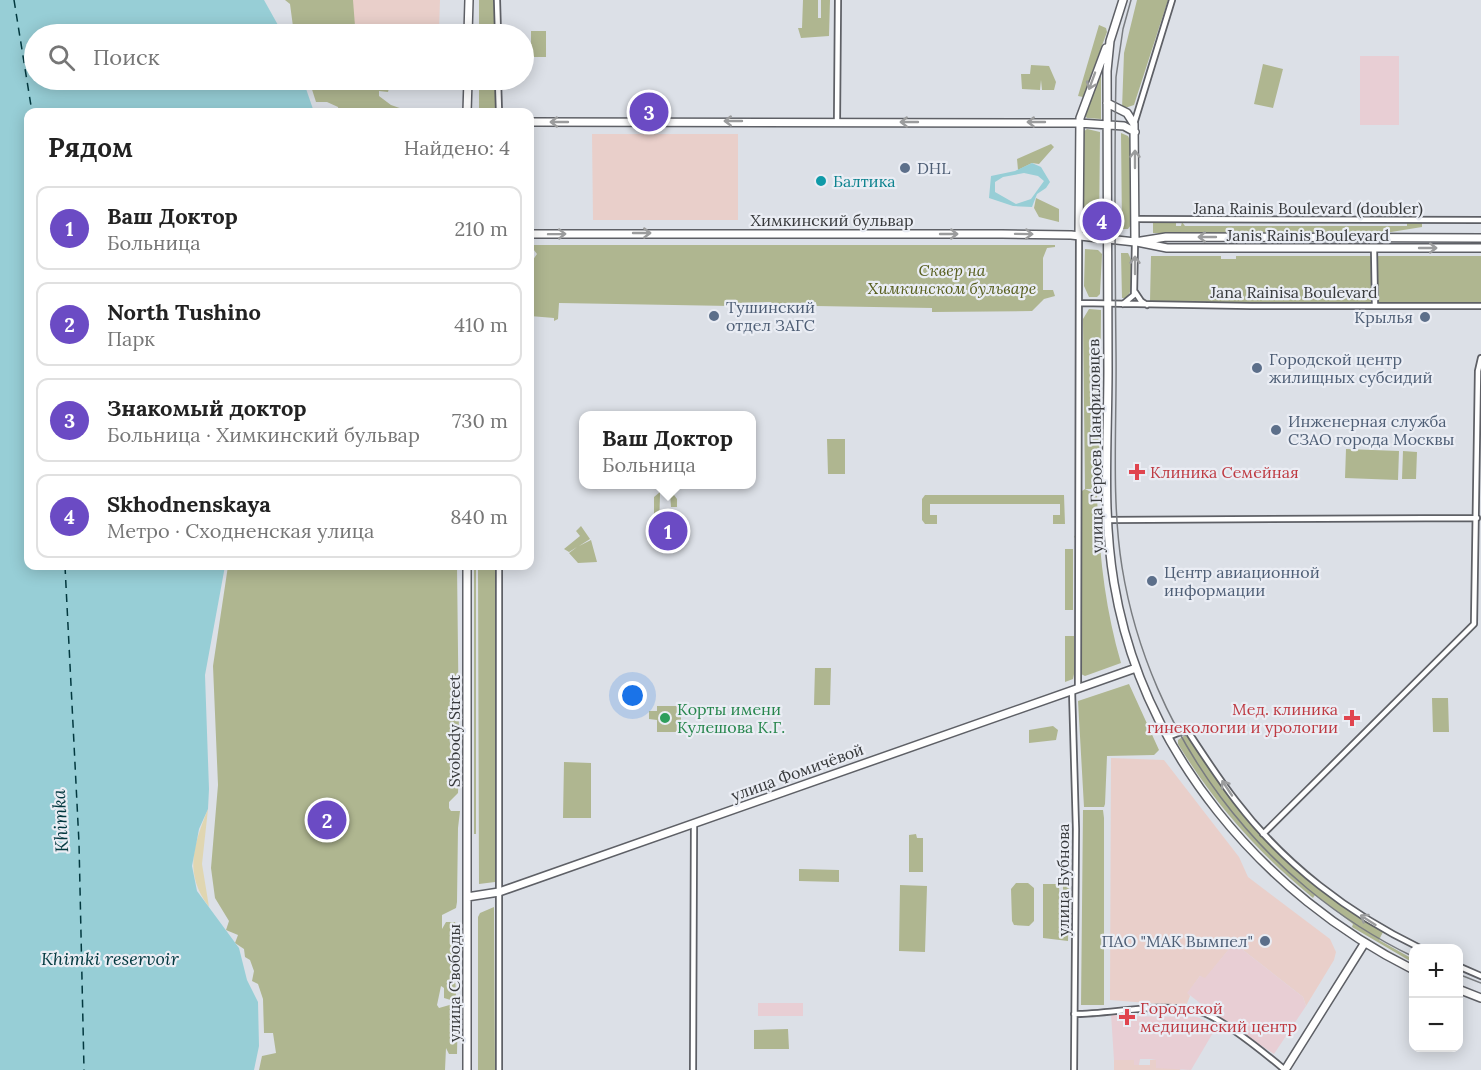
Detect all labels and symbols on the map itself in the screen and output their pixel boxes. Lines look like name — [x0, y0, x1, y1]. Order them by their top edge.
one-way arrow — [1086, 71, 1097, 90]
pin: 3 — [630, 90, 668, 134]
one-way arrow — [723, 115, 743, 127]
one-way arrow — [549, 116, 569, 128]
one-way arrow — [900, 116, 920, 128]
one-way arrow — [1027, 116, 1047, 128]
one-way arrow — [1129, 150, 1141, 170]
place label: DHL — [917, 158, 951, 178]
marker: DHL — [898, 161, 912, 175]
place label: Балтика — [833, 171, 895, 191]
marker: Балтика — [814, 174, 828, 188]
pin: 4 — [1082, 198, 1122, 244]
street label: Jana Rainis Boulevard (doubler) — [1192, 198, 1423, 219]
street label: Химкинский бульвар — [751, 210, 913, 230]
street label: Janis Rainis Boulevard — [1226, 225, 1390, 245]
one-way arrow — [546, 228, 566, 240]
one-way arrow — [632, 228, 652, 239]
one-way arrow — [939, 228, 959, 240]
one-way arrow — [1013, 228, 1033, 240]
one-way arrow — [1198, 231, 1218, 243]
one-way arrow — [1417, 242, 1437, 254]
one-way arrow — [1129, 256, 1141, 276]
park label: Сквер на Химкинском бульваре — [868, 260, 1037, 298]
street label: Jana Rainisa Boulevard — [1209, 282, 1378, 302]
place label: Тушинский отдел ЗАГС — [726, 297, 815, 335]
place label: Крылья — [1354, 307, 1413, 327]
marker: Тушинский отдел ЗАГС — [707, 309, 721, 323]
marker: Крылья — [1418, 310, 1432, 324]
street label: улица Героев Панфиловцев — [1083, 339, 1107, 553]
place label: Городской центр жилищных субсидий — [1269, 349, 1433, 387]
marker: Городской центр жилищных субсидий — [1250, 361, 1264, 375]
place label: Инженерная служба СЗАО города Москвы — [1288, 411, 1455, 449]
marker: Инженерная служба СЗАО города Москвы — [1269, 423, 1283, 437]
place label: Клиника Семейная — [1150, 462, 1299, 482]
marker: Клиника Семейная — [1128, 463, 1146, 481]
pin: 1 — [648, 508, 688, 554]
place label: Центр авиационной информации — [1164, 562, 1320, 600]
marker: Центр авиационной информации — [1145, 574, 1159, 588]
street label: Svobody Street — [444, 674, 464, 787]
your location — [618, 681, 647, 710]
place label: Корты имени Кулешова К.Г. — [677, 699, 785, 737]
place label: Мед. клиника гинекологии и урологии — [1147, 699, 1338, 737]
marker: Мед. клиника гинекологии и урологии — [1343, 709, 1361, 727]
marker: Корты имени Кулешова К.Г. — [658, 711, 672, 725]
street label: улица Фомичёвой — [728, 739, 866, 805]
one-way arrow — [1221, 781, 1233, 797]
water label: Khimka — [47, 789, 73, 853]
pin: 2 — [308, 798, 346, 842]
street label: улица Бубнова — [1053, 823, 1073, 937]
one-way arrow — [1360, 914, 1377, 927]
street label: улица Свободы — [444, 924, 464, 1042]
place label: ПАО "МАК Вымпел" — [1101, 931, 1253, 951]
marker: ПАО "МАК Вымпел" — [1258, 934, 1272, 948]
water label: Khimki reservoir — [41, 947, 180, 970]
place label: Городской медицинский центр — [1140, 998, 1297, 1036]
marker: Городской медицинский центр — [1118, 1008, 1136, 1026]

